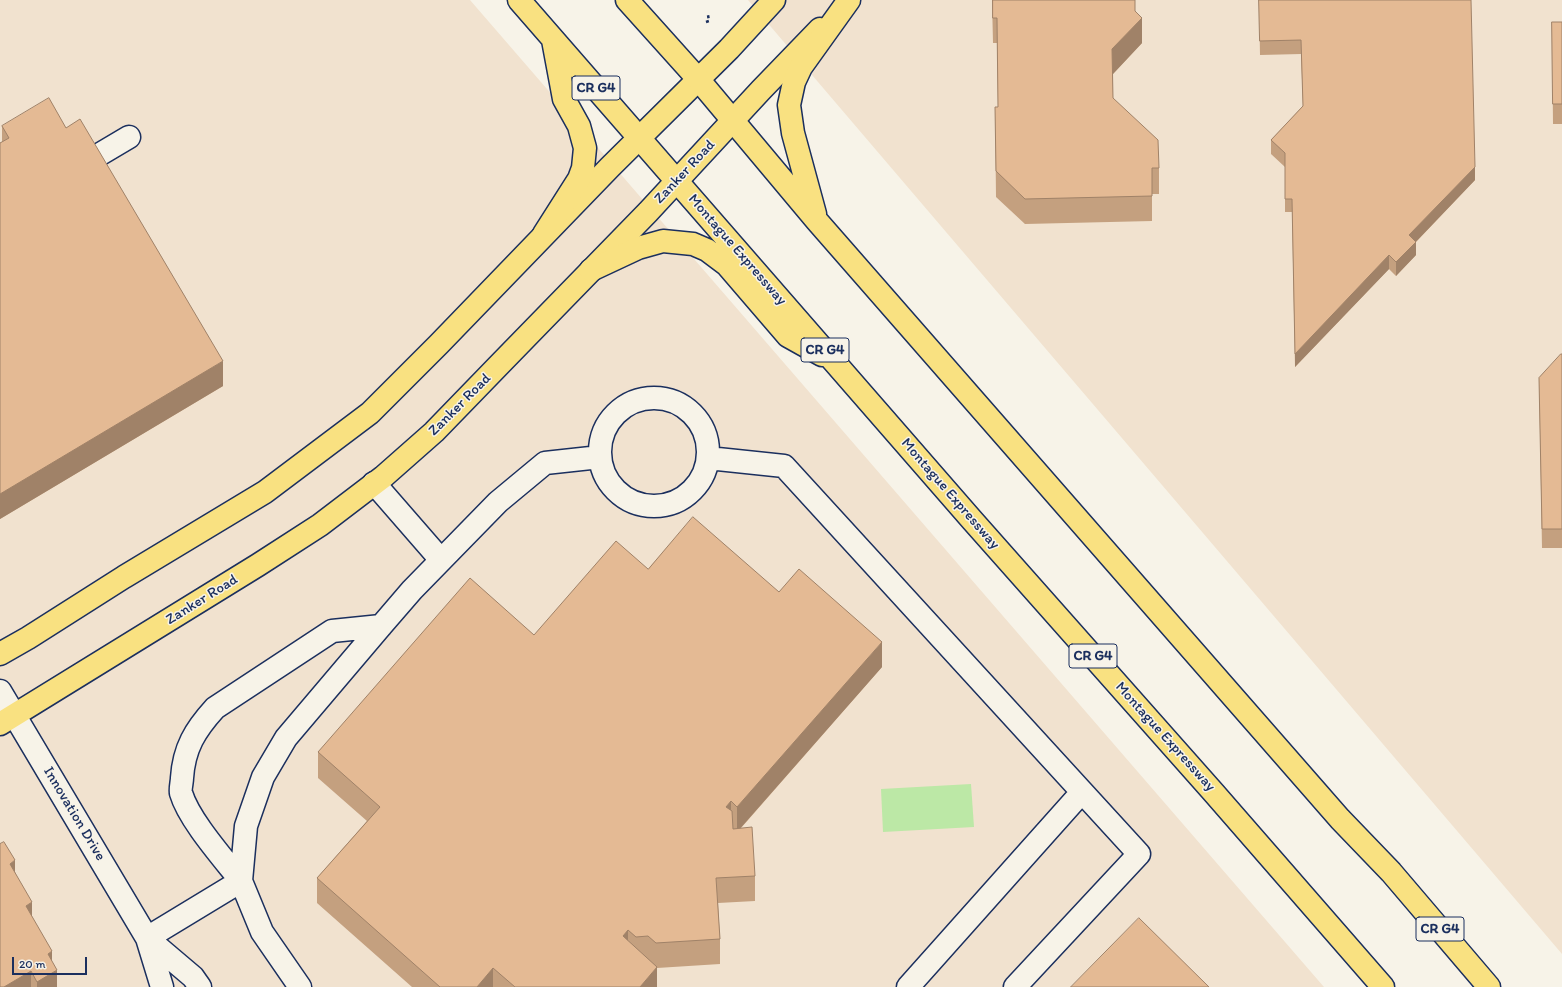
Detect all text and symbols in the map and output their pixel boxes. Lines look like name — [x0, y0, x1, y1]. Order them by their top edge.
road number: CR G4 — [572, 76, 620, 100]
street label: Zanker Road — [651, 136, 719, 208]
street label: Montague Expressway — [684, 191, 790, 309]
road number: CR G4 — [801, 338, 849, 362]
street label: Zanker Road — [425, 370, 495, 440]
street label: Montague Expressway — [897, 435, 1003, 553]
street label: Zanker Road — [163, 571, 241, 629]
road number: CR G4 — [1069, 644, 1117, 668]
street label: Montague Expressway — [1111, 678, 1219, 796]
street label: Innovation Drive — [39, 764, 109, 864]
road number: CR G4 — [1416, 917, 1464, 941]
scale bar — [14, 949, 89, 975]
text: 20 m — [19, 957, 46, 971]

